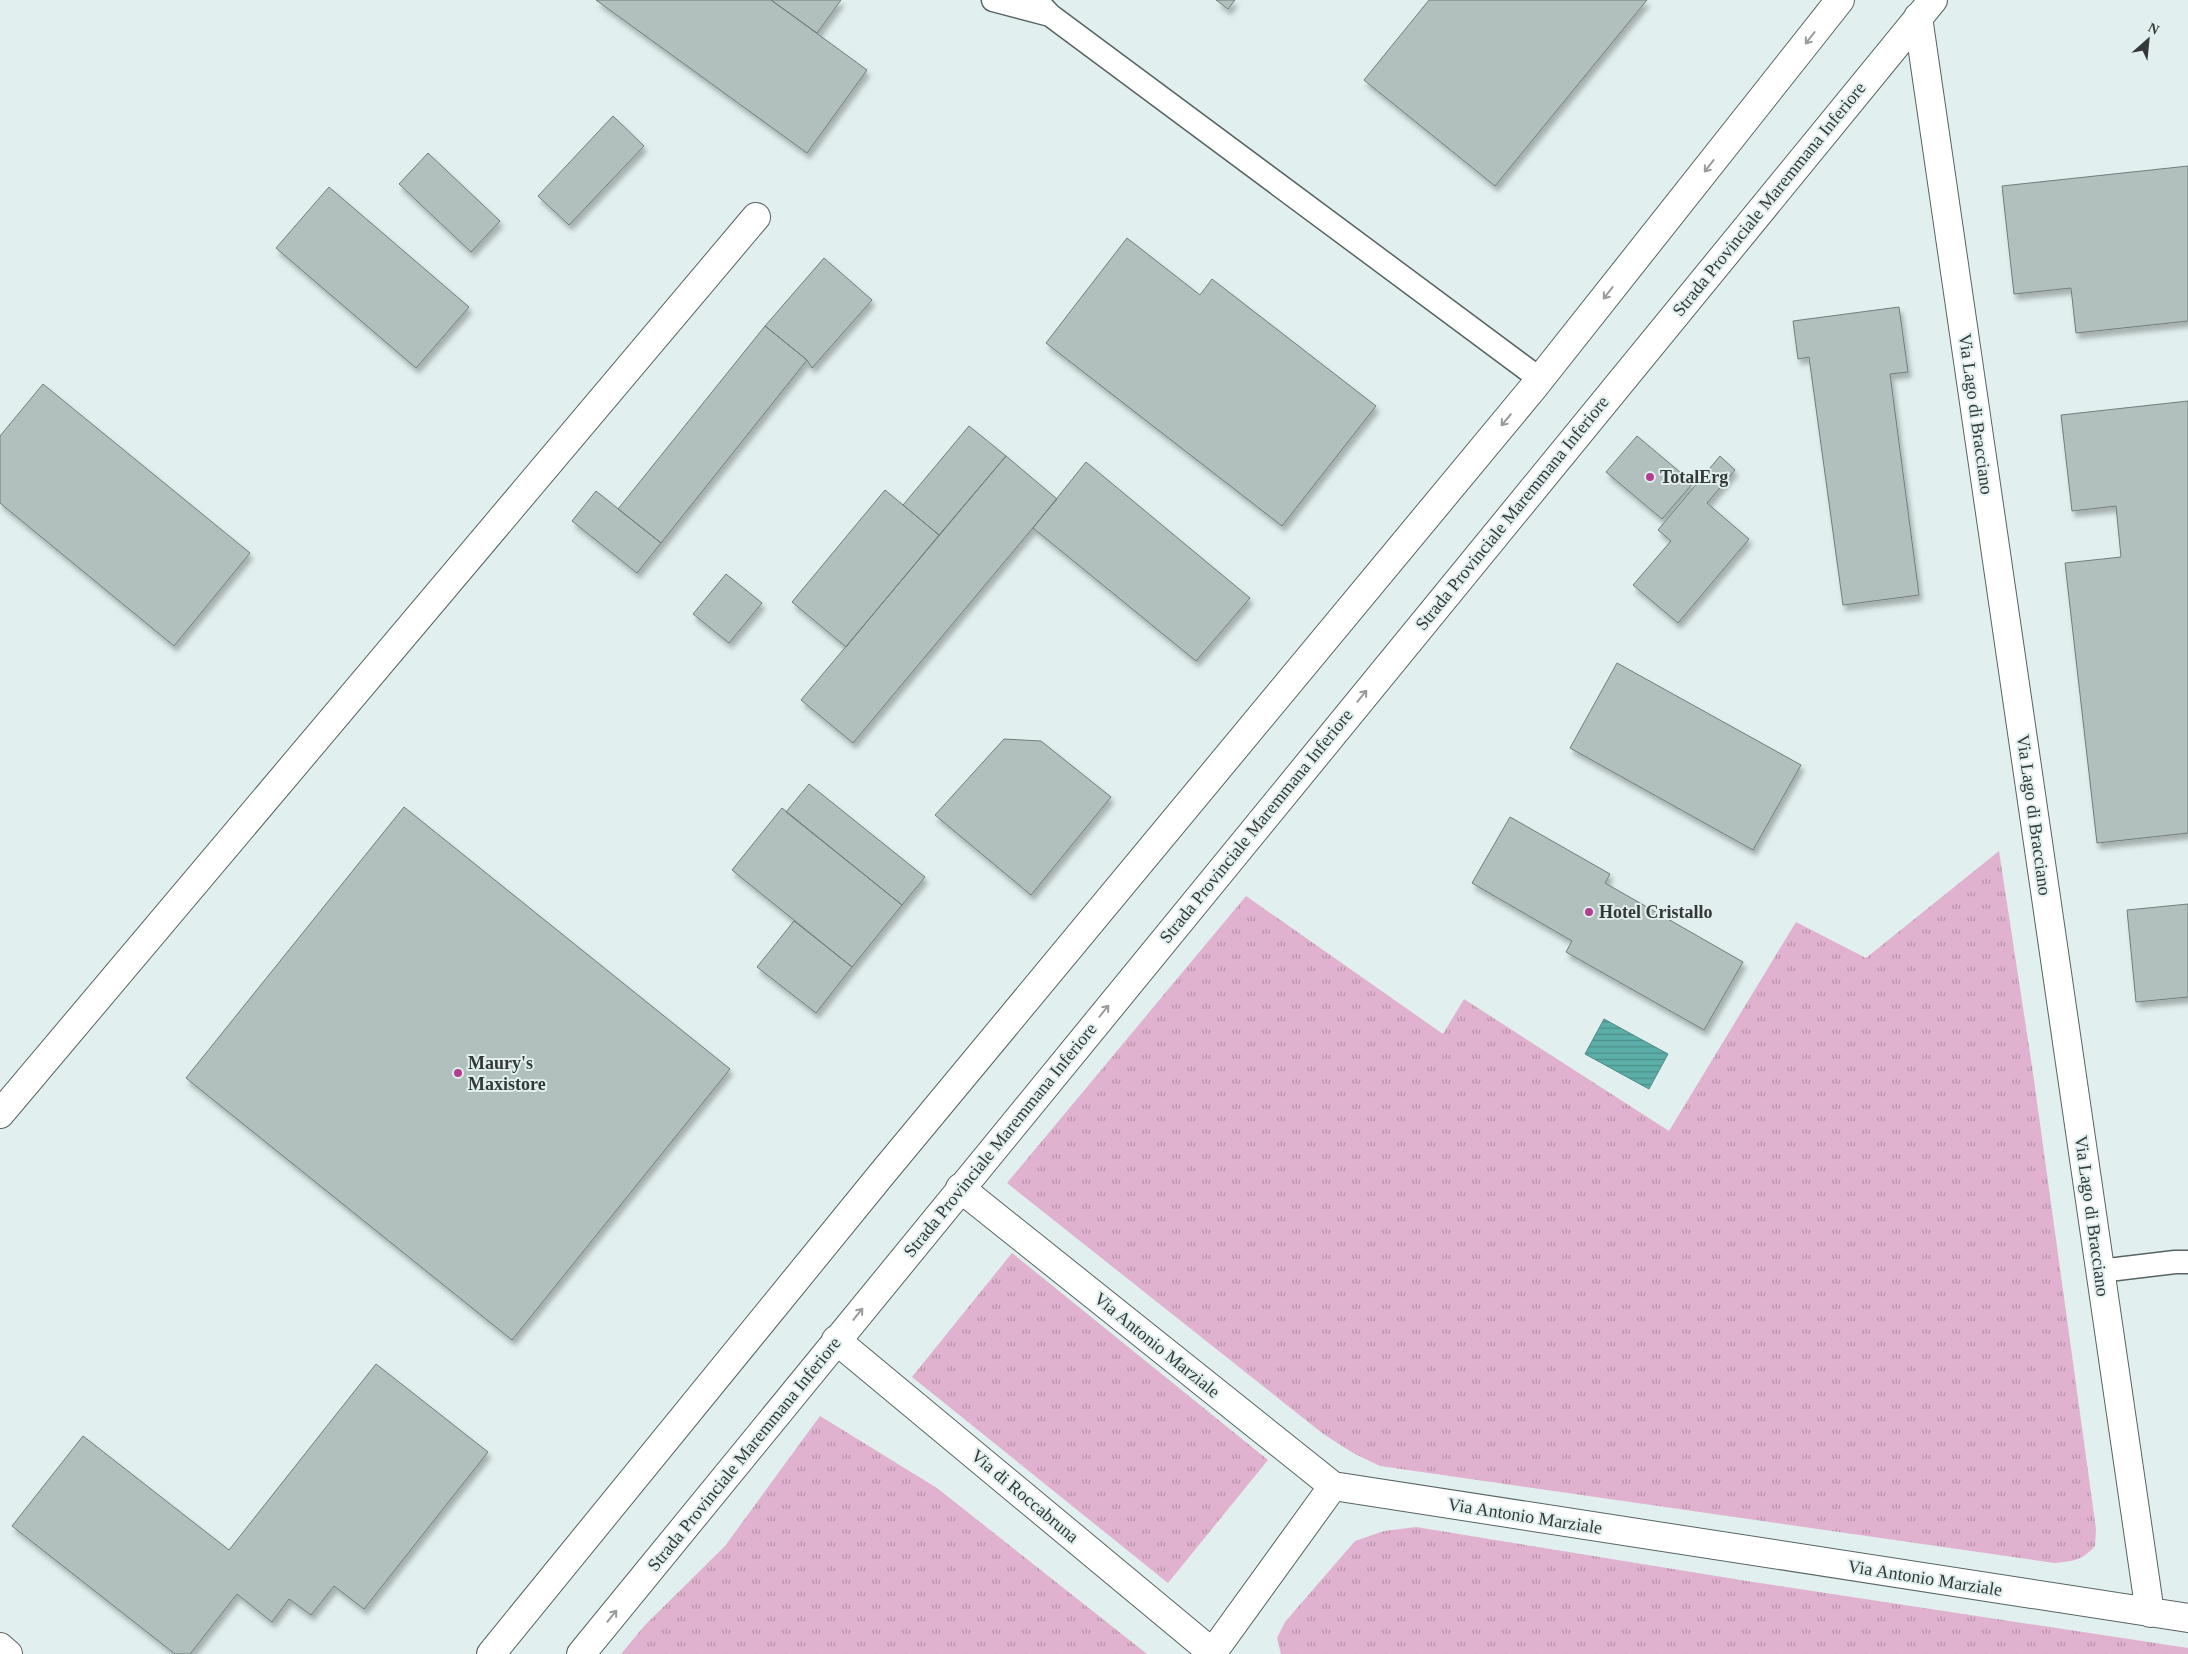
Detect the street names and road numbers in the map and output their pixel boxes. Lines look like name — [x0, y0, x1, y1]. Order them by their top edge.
street label: Strada Provinciale Maremmana Inferiore — [1668, 78, 1870, 320]
street label: Via Lago di Bracciano — [1955, 332, 1997, 496]
street label: Strada Provinciale Maremmana Inferiore — [1411, 392, 1613, 634]
street label: Strada Provinciale Maremmana Inferiore — [1155, 705, 1357, 947]
street label: Via Lago di Bracciano — [2013, 733, 2055, 897]
street label: Strada Provinciale Maremmana Inferiore — [899, 1019, 1101, 1261]
street label: Via Lago di Bracciano — [2071, 1134, 2113, 1298]
street label: Via Antonio Marziale — [1090, 1288, 1224, 1402]
street label: Strada Provinciale Maremmana Inferiore — [643, 1333, 845, 1575]
street label: Via di Roccabruna — [967, 1445, 1083, 1547]
street label: Via Antonio Marziale — [1446, 1494, 1604, 1538]
street label: Via Antonio Marziale — [1846, 1556, 2004, 1600]

